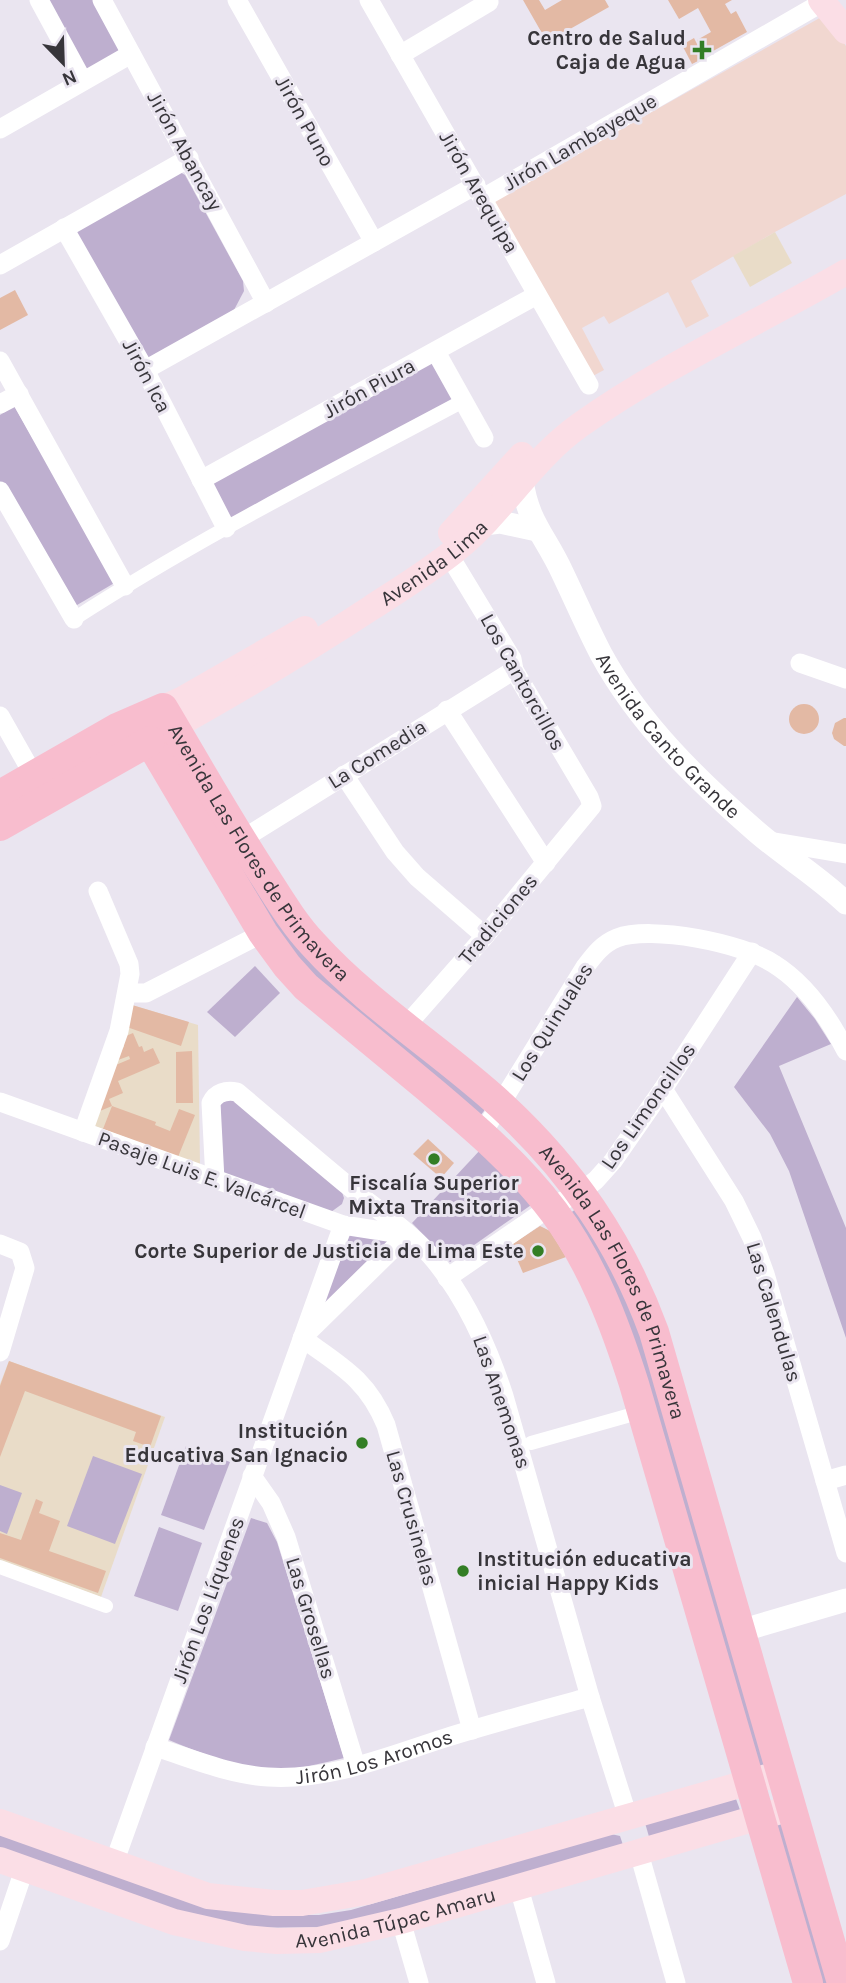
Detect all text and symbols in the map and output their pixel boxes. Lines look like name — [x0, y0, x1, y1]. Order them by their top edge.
place label: Centro de Salud Caja de Agua — [527, 26, 686, 74]
north arrow — [28, 28, 98, 98]
marker: Centro de Salud Caja de Agua — [692, 40, 712, 60]
text: N — [59, 65, 80, 91]
street label: Jirón Puno — [270, 71, 340, 171]
street label: Jirón Abancay — [142, 87, 228, 215]
street label: Jirón Lambayeque — [499, 88, 661, 196]
street label: Jirón Arequipa — [434, 127, 524, 257]
street label: Jirón Ica — [118, 335, 176, 417]
street label: Jirón Piura — [319, 353, 419, 423]
street label: Avenida Lima — [376, 515, 493, 611]
street label: Los Cantorcillos — [475, 609, 571, 755]
street label: Avenida Canto Grande — [591, 649, 745, 824]
street label: La Comedia — [323, 714, 431, 794]
street label: Avenida Las Flores de Primavera — [163, 720, 355, 986]
street label: Tradiciones — [453, 869, 543, 969]
street label: Los Quinuales — [506, 959, 598, 1085]
street label: Los Limoncillos — [596, 1038, 700, 1174]
street label: Pasaje Luis E. Valcárcel — [95, 1126, 309, 1224]
street label: Avenida Las Flores de Primavera — [534, 1140, 691, 1422]
marker: Fiscalía Superior Mixta Transitoria — [426, 1151, 442, 1167]
place label: Fiscalía Superior Mixta Transitoria — [348, 1171, 520, 1219]
place label: Corte Superior de Justicia de Lima Este — [134, 1239, 524, 1263]
street label: Las Calendulas — [741, 1239, 807, 1385]
marker: Corte Superior de Justicia de Lima Este — [530, 1243, 546, 1259]
street label: Las Anemonas — [468, 1332, 536, 1472]
place label: Institución Educativa San Ignacio — [125, 1419, 348, 1467]
marker: Institución Educativa San Ignacio — [354, 1435, 370, 1451]
street label: Las Crusinelas — [381, 1447, 443, 1589]
street label: Jirón Los Líquenes — [167, 1514, 249, 1686]
place label: Institución educativa inicial Happy Kids — [477, 1547, 691, 1595]
street label: Las Grosellas — [281, 1554, 341, 1682]
marker: Institución educativa inicial Happy Kids — [455, 1563, 471, 1579]
street label: Jirón Los Aromos — [295, 1724, 456, 1789]
street label: Avenida Túpac Amaru — [295, 1882, 499, 1953]

